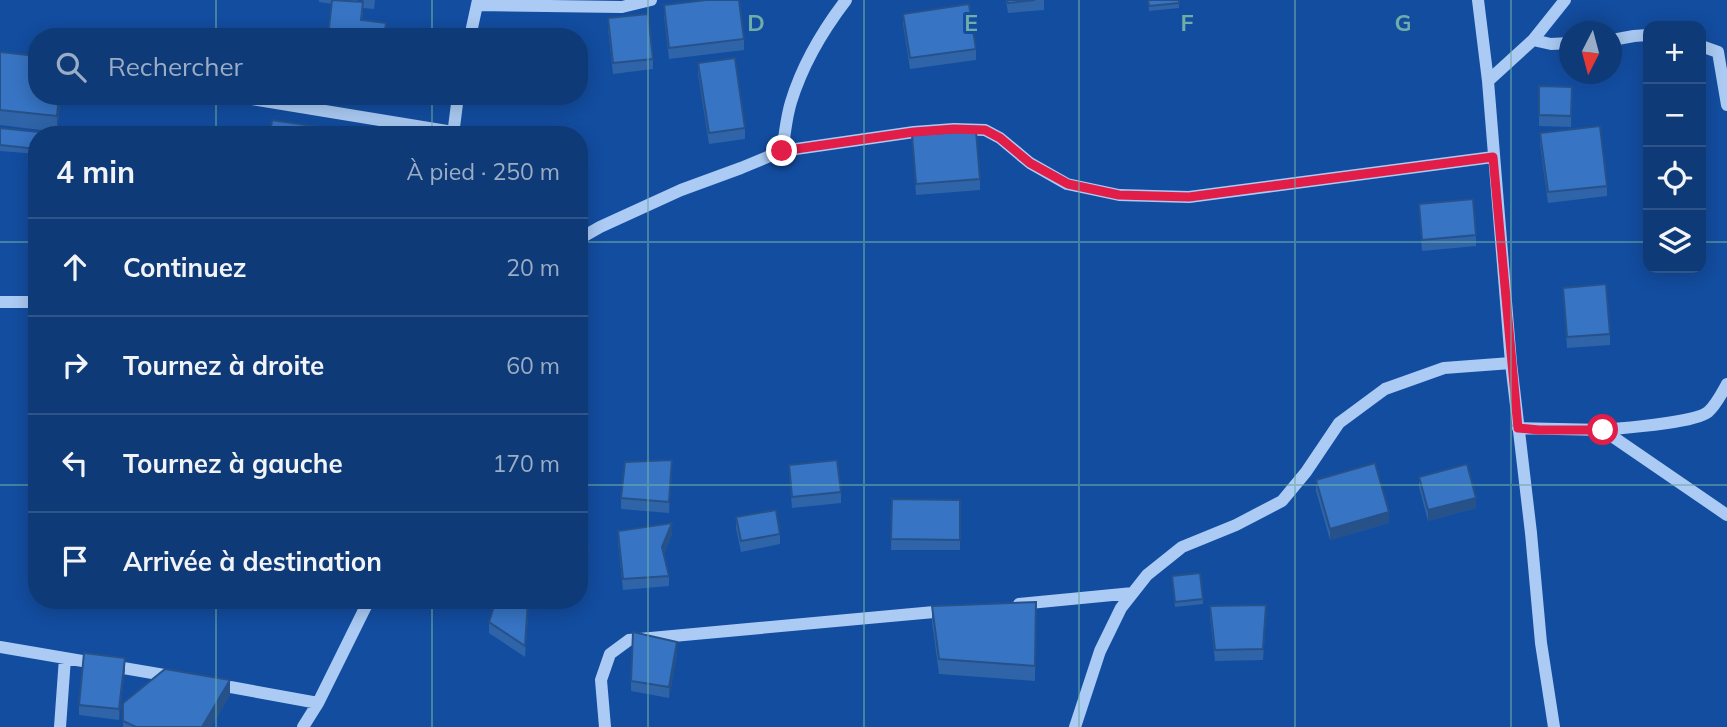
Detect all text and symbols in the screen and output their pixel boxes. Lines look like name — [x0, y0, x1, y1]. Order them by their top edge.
text: D — [747, 8, 765, 37]
text: E — [964, 8, 978, 37]
text: F — [1180, 8, 1194, 37]
text: G — [1394, 8, 1412, 37]
north arrow — [1559, 21, 1622, 84]
map controls — [1643, 21, 1706, 273]
button: + — [1643, 21, 1706, 84]
search box — [28, 28, 588, 105]
icon: search — [52, 48, 90, 86]
text: Rechercher — [108, 50, 243, 83]
button: − — [1643, 84, 1706, 147]
route end — [766, 135, 797, 166]
button: locate — [1643, 147, 1706, 210]
text: 4 min — [56, 153, 135, 191]
text: À pied · 250 m — [407, 157, 560, 186]
button: layers — [1643, 210, 1706, 273]
icon: ahead — [56, 248, 94, 286]
text: Continuez — [123, 251, 247, 284]
text: 20 m — [506, 253, 560, 282]
icon: right — [56, 346, 94, 384]
text: Tournez à droite — [123, 349, 324, 382]
text: 60 m — [506, 351, 560, 380]
route start — [1587, 414, 1618, 445]
icon: left — [56, 444, 94, 482]
text: Tournez à gauche — [123, 447, 343, 480]
text: 170 m — [492, 449, 560, 478]
icon: arrive — [56, 542, 94, 580]
text: Arrivée à destination — [123, 545, 382, 578]

